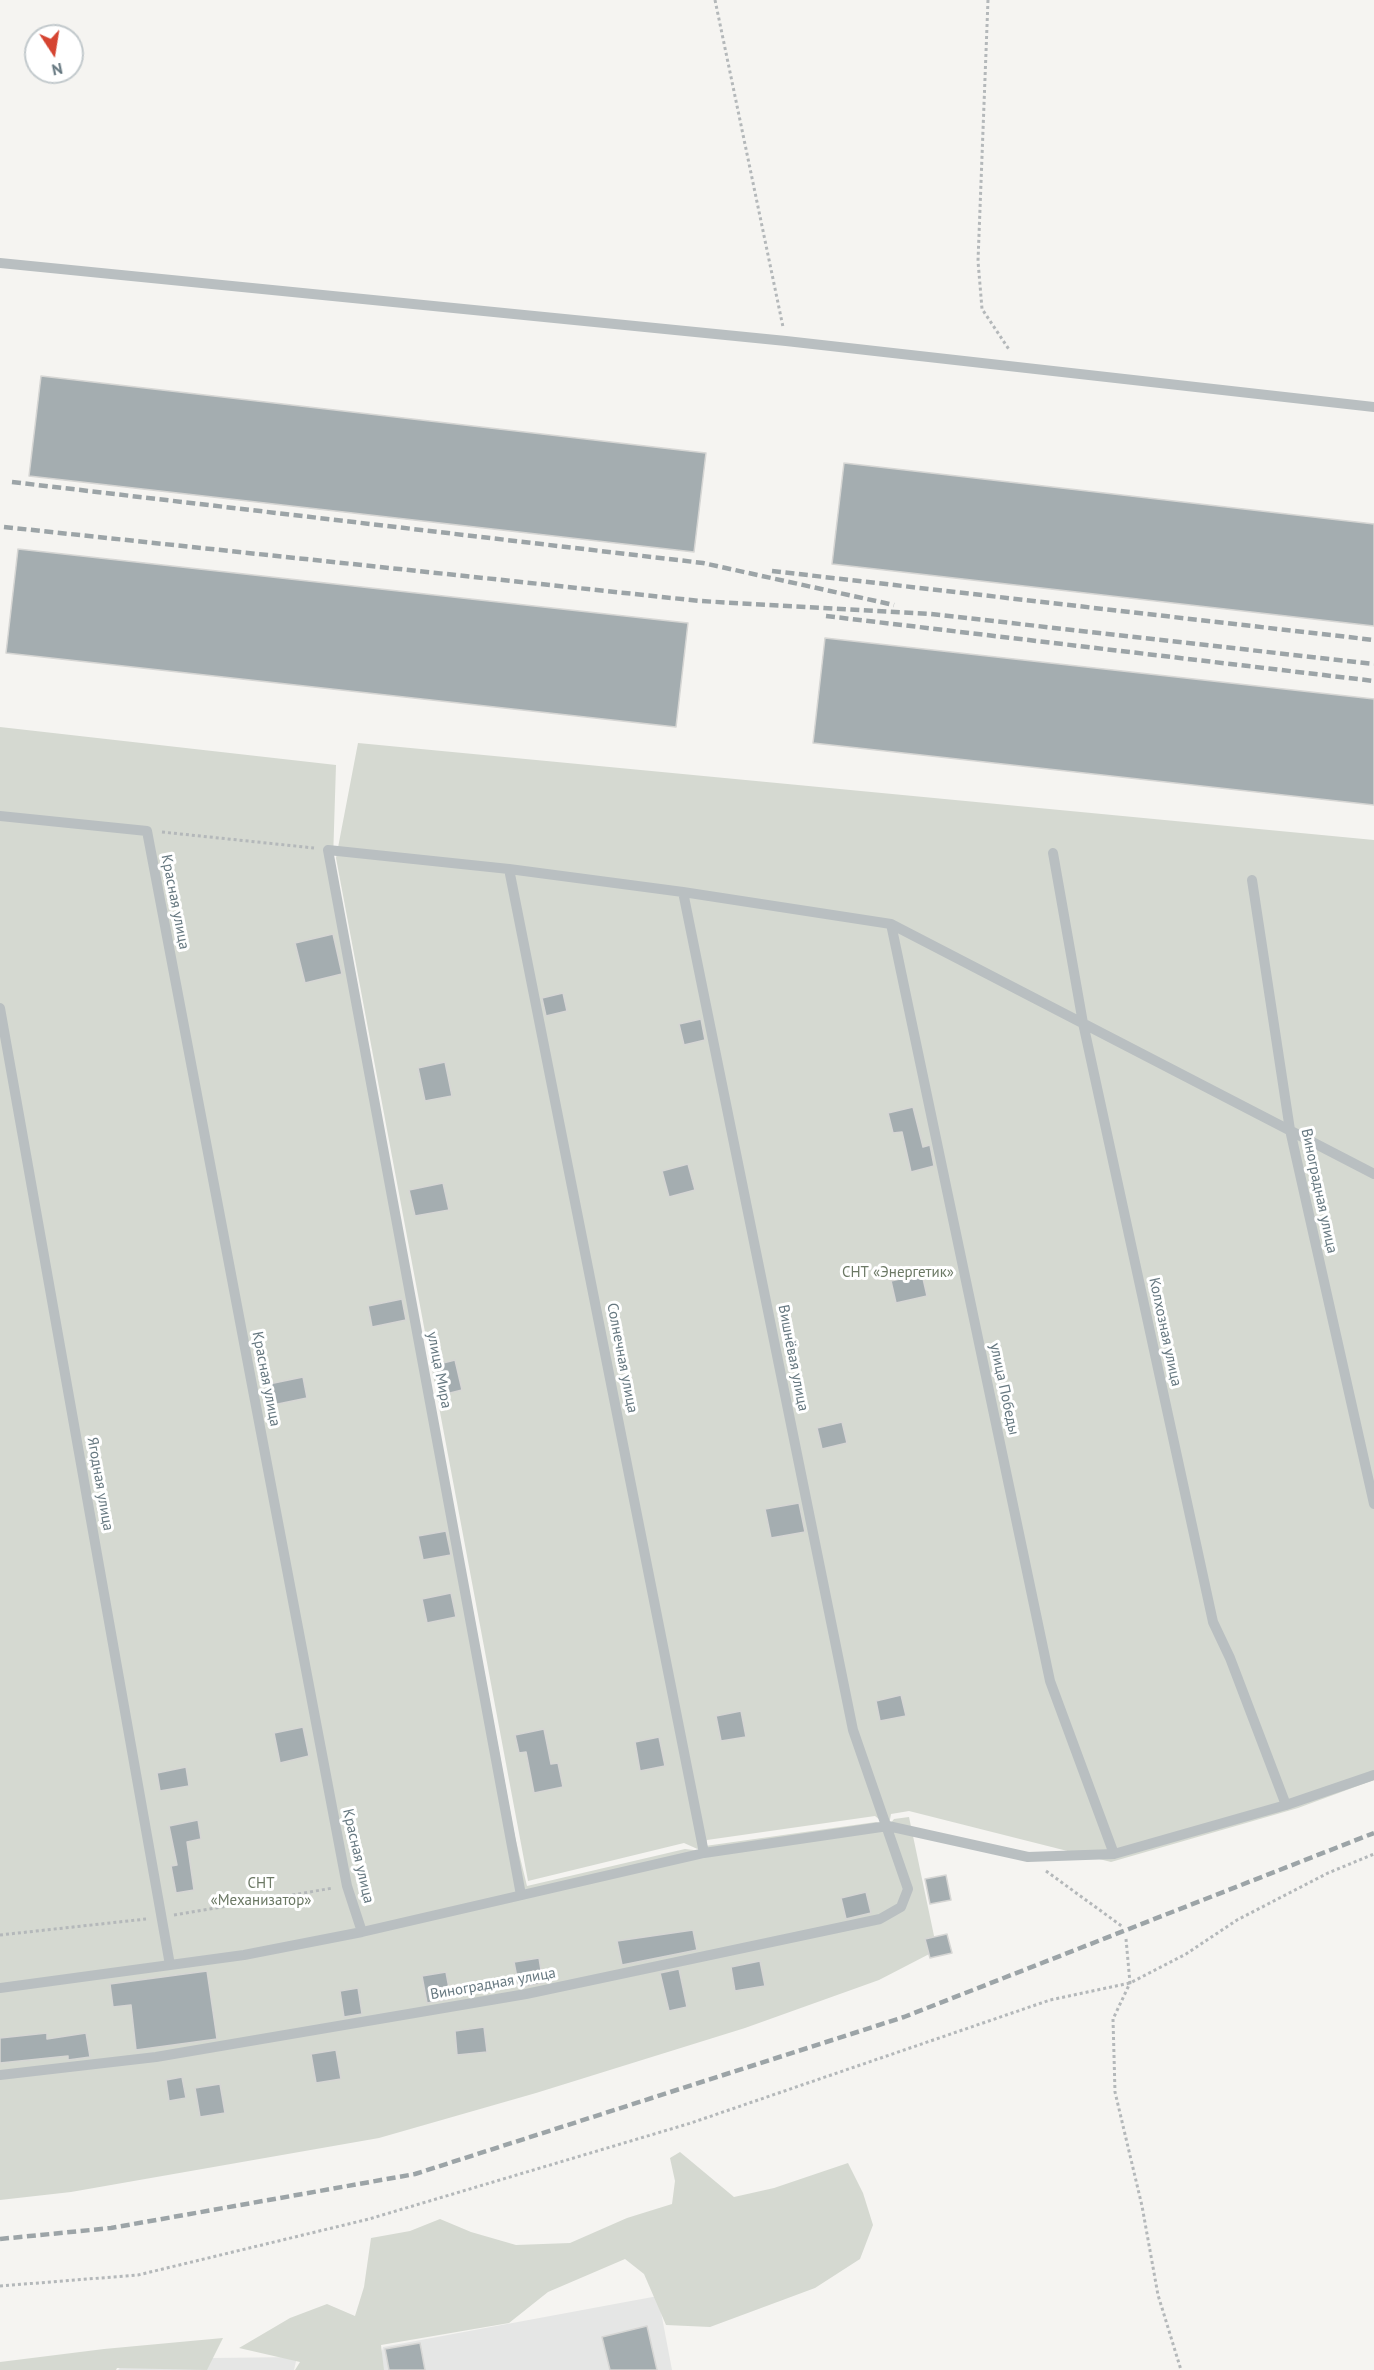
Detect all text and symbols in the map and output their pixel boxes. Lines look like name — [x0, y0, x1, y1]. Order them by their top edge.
north arrow — [24, 24, 84, 84]
text: N — [50, 59, 65, 81]
street label: Красная улица — [157, 853, 193, 951]
street label: Виноградная улица — [1297, 1127, 1341, 1255]
park label: СНТ «Энергетик» — [842, 1264, 954, 1282]
street label: Колхозная улица — [1145, 1276, 1185, 1388]
street label: Солнечная улица — [603, 1302, 641, 1414]
street label: Вишнёвая улица — [774, 1303, 812, 1413]
street label: Красная улица — [248, 1330, 284, 1428]
street label: улица Мира — [423, 1330, 455, 1410]
street label: улица Победы — [985, 1341, 1023, 1437]
street label: Ягодная улица — [83, 1436, 117, 1532]
street label: Красная улица — [338, 1807, 378, 1905]
park label: СНТ «Механизатор» — [211, 1875, 311, 1910]
street label: Виноградная улица — [429, 1964, 557, 2004]

